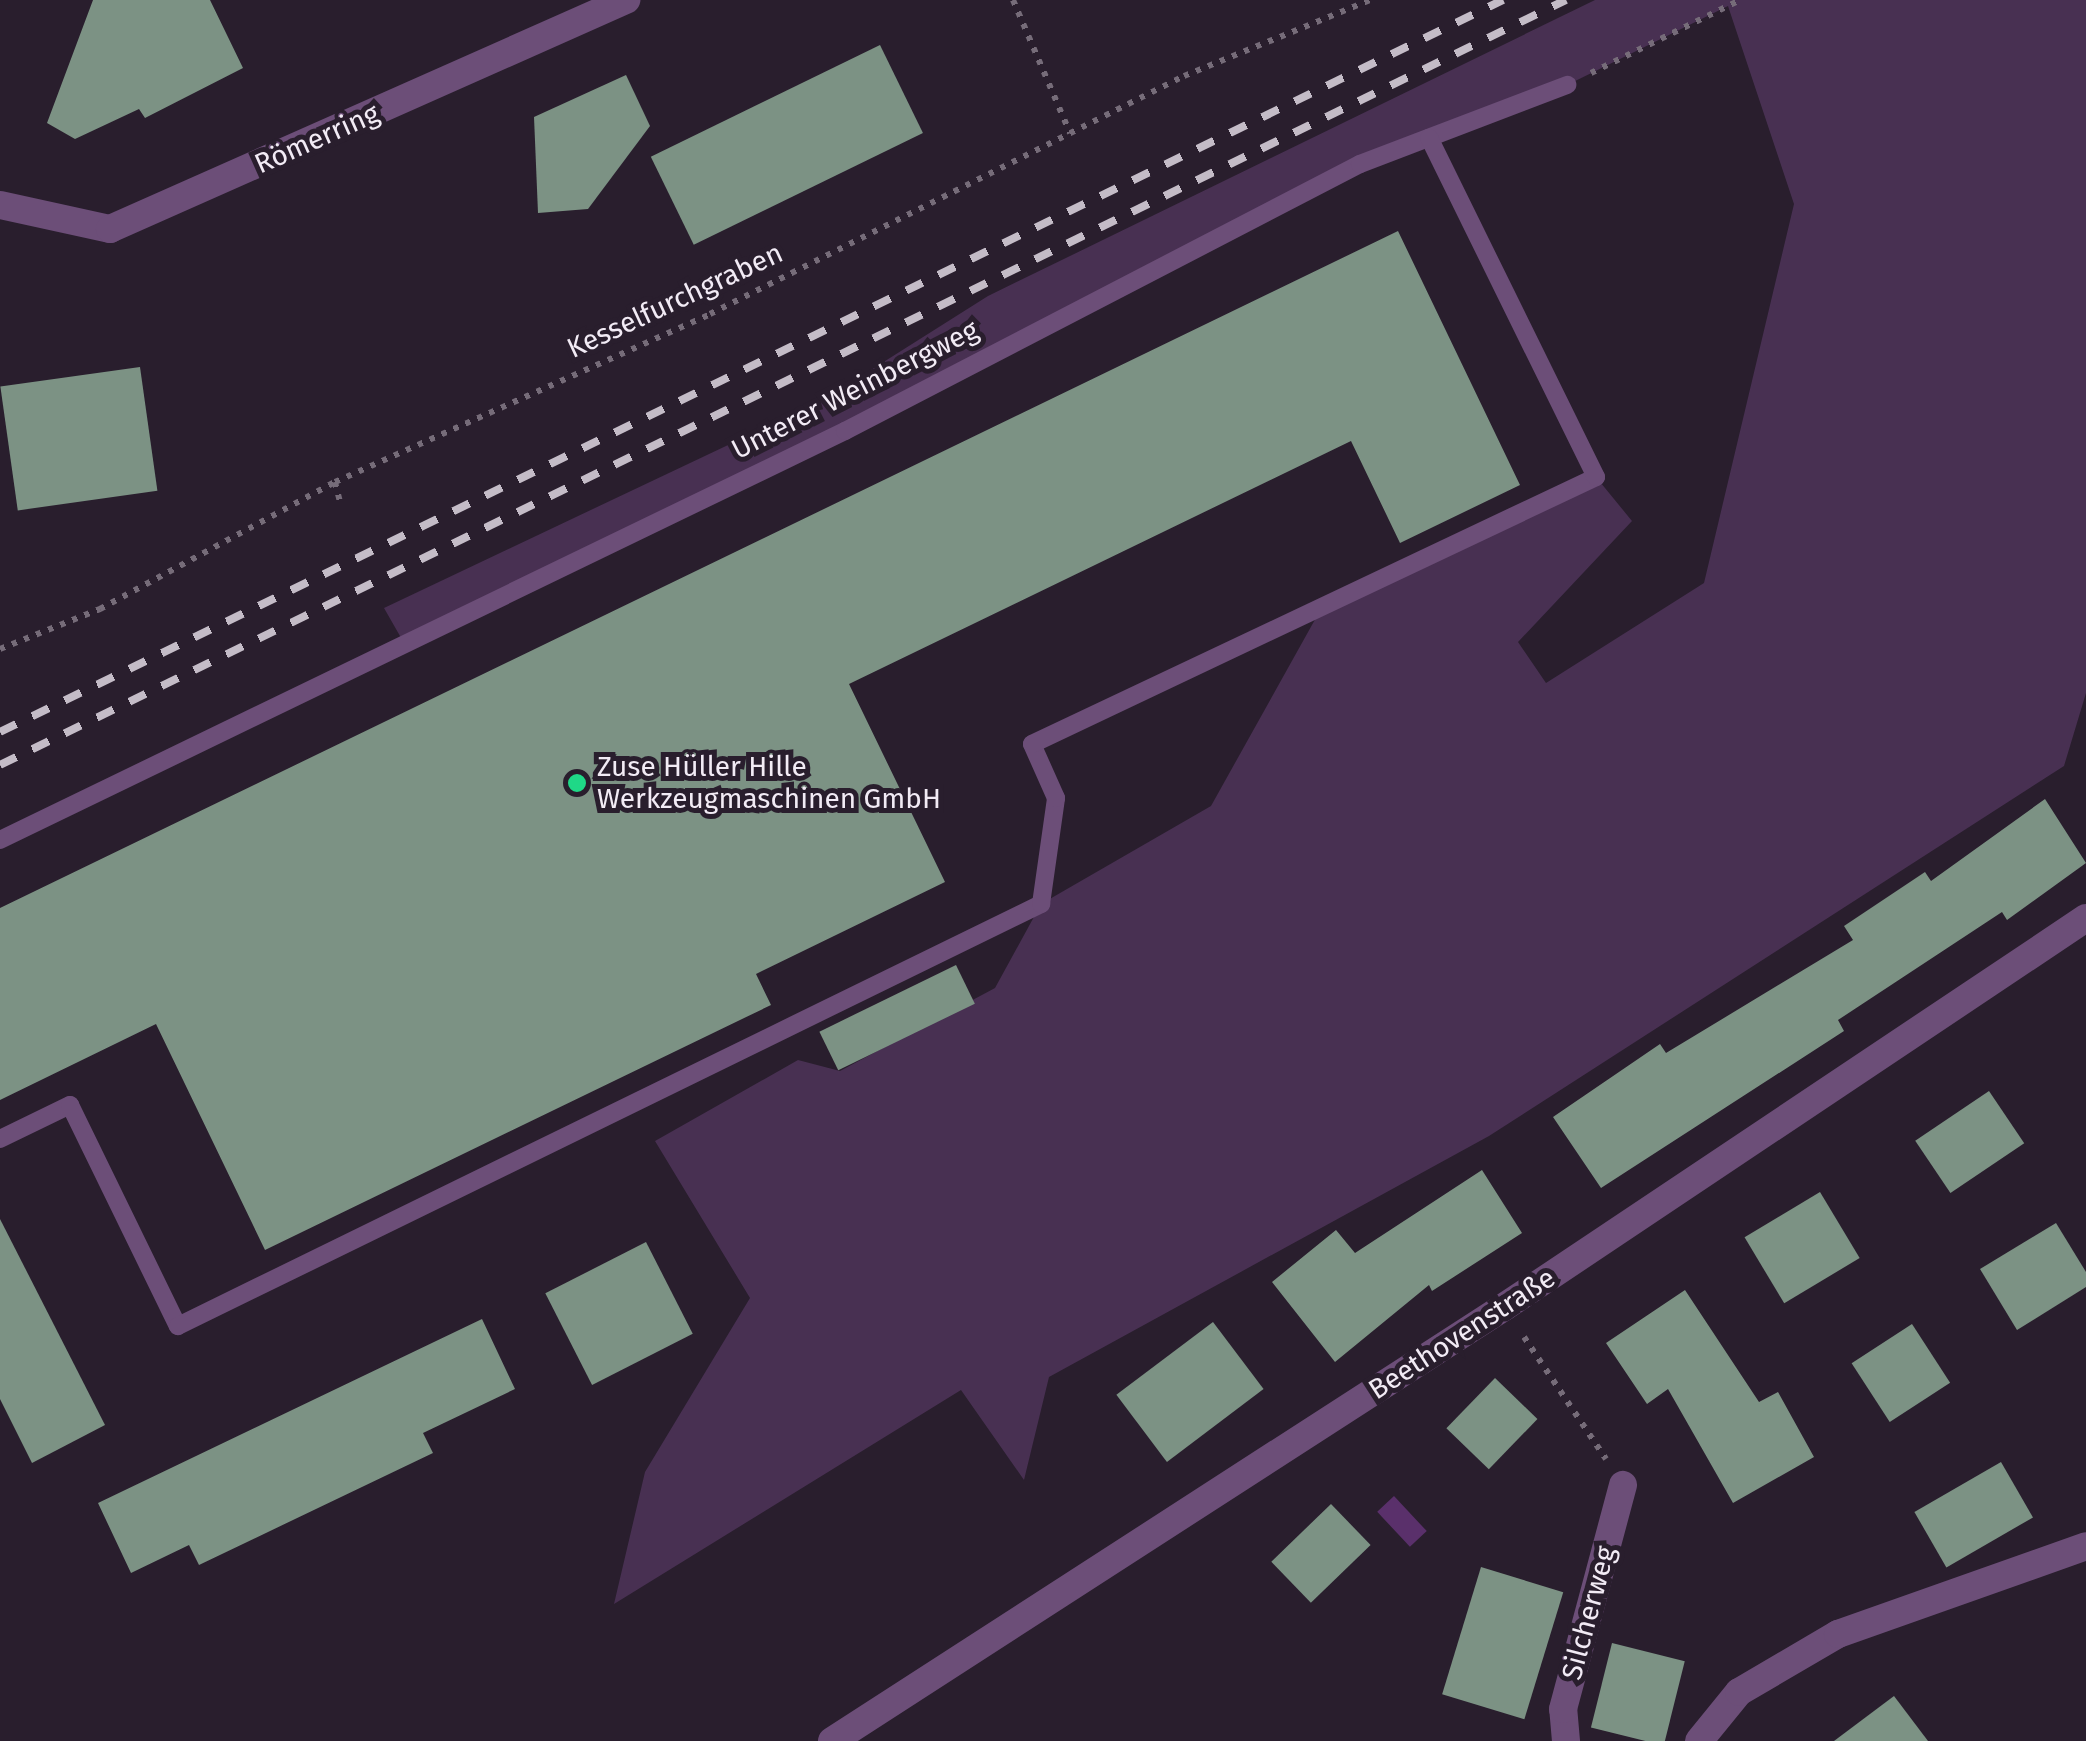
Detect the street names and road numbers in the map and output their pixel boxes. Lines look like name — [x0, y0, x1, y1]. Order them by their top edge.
street label: Römerring — [250, 97, 384, 181]
street label: Kesselfurchgraben — [562, 236, 788, 366]
street label: Unterer Weinbergweg — [726, 313, 984, 467]
street label: Beethovenstraße — [1362, 1261, 1562, 1407]
street label: Silcherweg — [1555, 1542, 1623, 1684]

